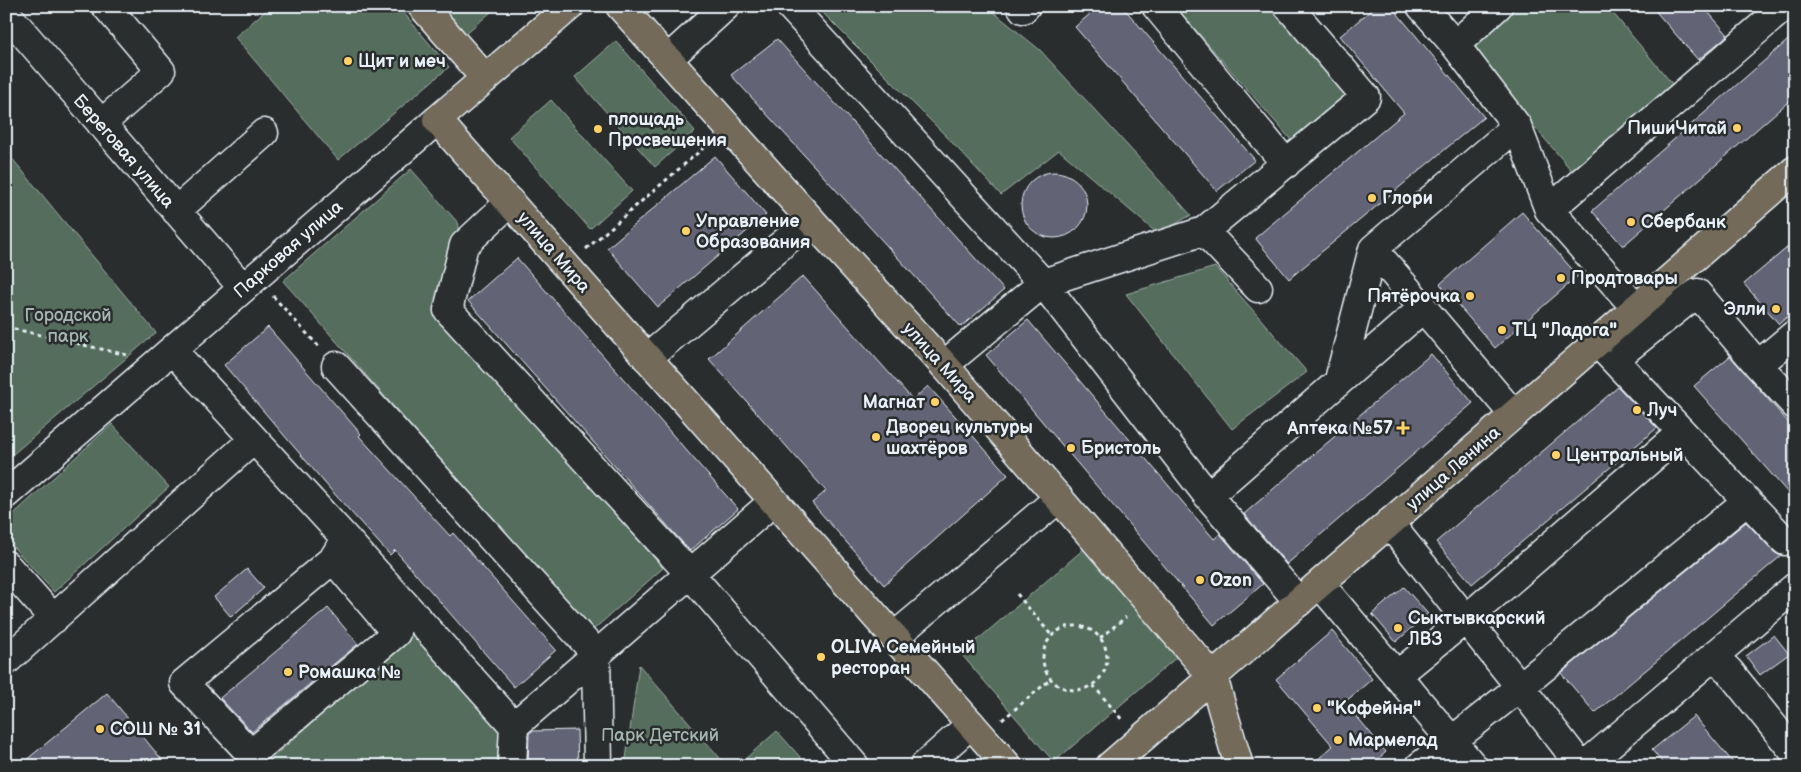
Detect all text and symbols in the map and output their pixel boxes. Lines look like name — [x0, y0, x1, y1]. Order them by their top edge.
place label: Щит и меч — [358, 51, 446, 72]
marker: Щит и меч — [342, 55, 354, 67]
street label: Береговая улица — [69, 90, 179, 213]
place label: площадь Просвещения — [608, 109, 727, 151]
place label: ПишиЧитай — [1627, 118, 1727, 139]
marker: ПишиЧитай — [1731, 122, 1743, 134]
marker: площадь Просвещения — [592, 123, 604, 135]
place label: Глори — [1382, 188, 1433, 209]
marker: Глори — [1366, 192, 1378, 204]
street label: Парковая улица — [229, 196, 347, 302]
street label: улица Мира — [513, 207, 595, 297]
place label: Управление Образования — [696, 211, 810, 253]
place label: Сбербанк — [1641, 212, 1726, 233]
marker: Сбербанк — [1625, 216, 1637, 228]
marker: Управление Образования — [680, 225, 692, 237]
place label: Продтовары — [1571, 268, 1678, 289]
marker: Продтовары — [1555, 272, 1567, 284]
place label: Пятёрочка — [1367, 286, 1461, 307]
marker: Пятёрочка — [1464, 290, 1476, 302]
place label: Элли — [1724, 299, 1766, 320]
marker: Элли — [1770, 303, 1782, 315]
park label: Городской парк — [24, 305, 112, 347]
street label: улица Мира — [898, 318, 981, 407]
place label: ТЦ "Ладога" — [1512, 320, 1617, 341]
marker: ТЦ "Ладога" — [1496, 324, 1508, 336]
place label: Магнат — [863, 392, 925, 413]
marker: Магнат — [929, 396, 941, 408]
place label: Луч — [1646, 400, 1677, 421]
marker: Луч — [1631, 404, 1643, 416]
place label: Дворец культуры шахтёров — [886, 417, 1033, 459]
place label: Аптека №57 — [1286, 418, 1393, 439]
marker: Аптека №57 — [1397, 422, 1409, 434]
street label: улица Ленина — [1402, 422, 1505, 515]
marker: Дворец культуры шахтёров — [870, 431, 882, 443]
place label: Бристоль — [1081, 438, 1162, 459]
marker: Бристоль — [1065, 442, 1077, 454]
place label: Центральный — [1566, 445, 1683, 466]
marker: Центральный — [1550, 449, 1562, 461]
place label: Ozon — [1210, 570, 1252, 591]
marker: Ozon — [1194, 574, 1206, 586]
place label: Сыктывкарский ЛВЗ — [1407, 608, 1545, 650]
marker: Сыктывкарский ЛВЗ — [1392, 622, 1404, 634]
place label: OLIVA Семейный ресторан — [831, 637, 975, 679]
marker: OLIVA Семейный ресторан — [815, 651, 827, 663]
place label: Ромашка № — [298, 662, 401, 683]
marker: Ромашка № — [282, 666, 294, 678]
place label: "Кофейня" — [1327, 698, 1421, 719]
marker: "Кофейня" — [1311, 702, 1323, 714]
place label: СОШ № 31 — [110, 719, 201, 740]
marker: СОШ № 31 — [94, 723, 106, 735]
park label: Парк Детский — [601, 725, 719, 746]
place label: Мармелад — [1348, 730, 1438, 751]
marker: Мармелад — [1332, 734, 1344, 746]

